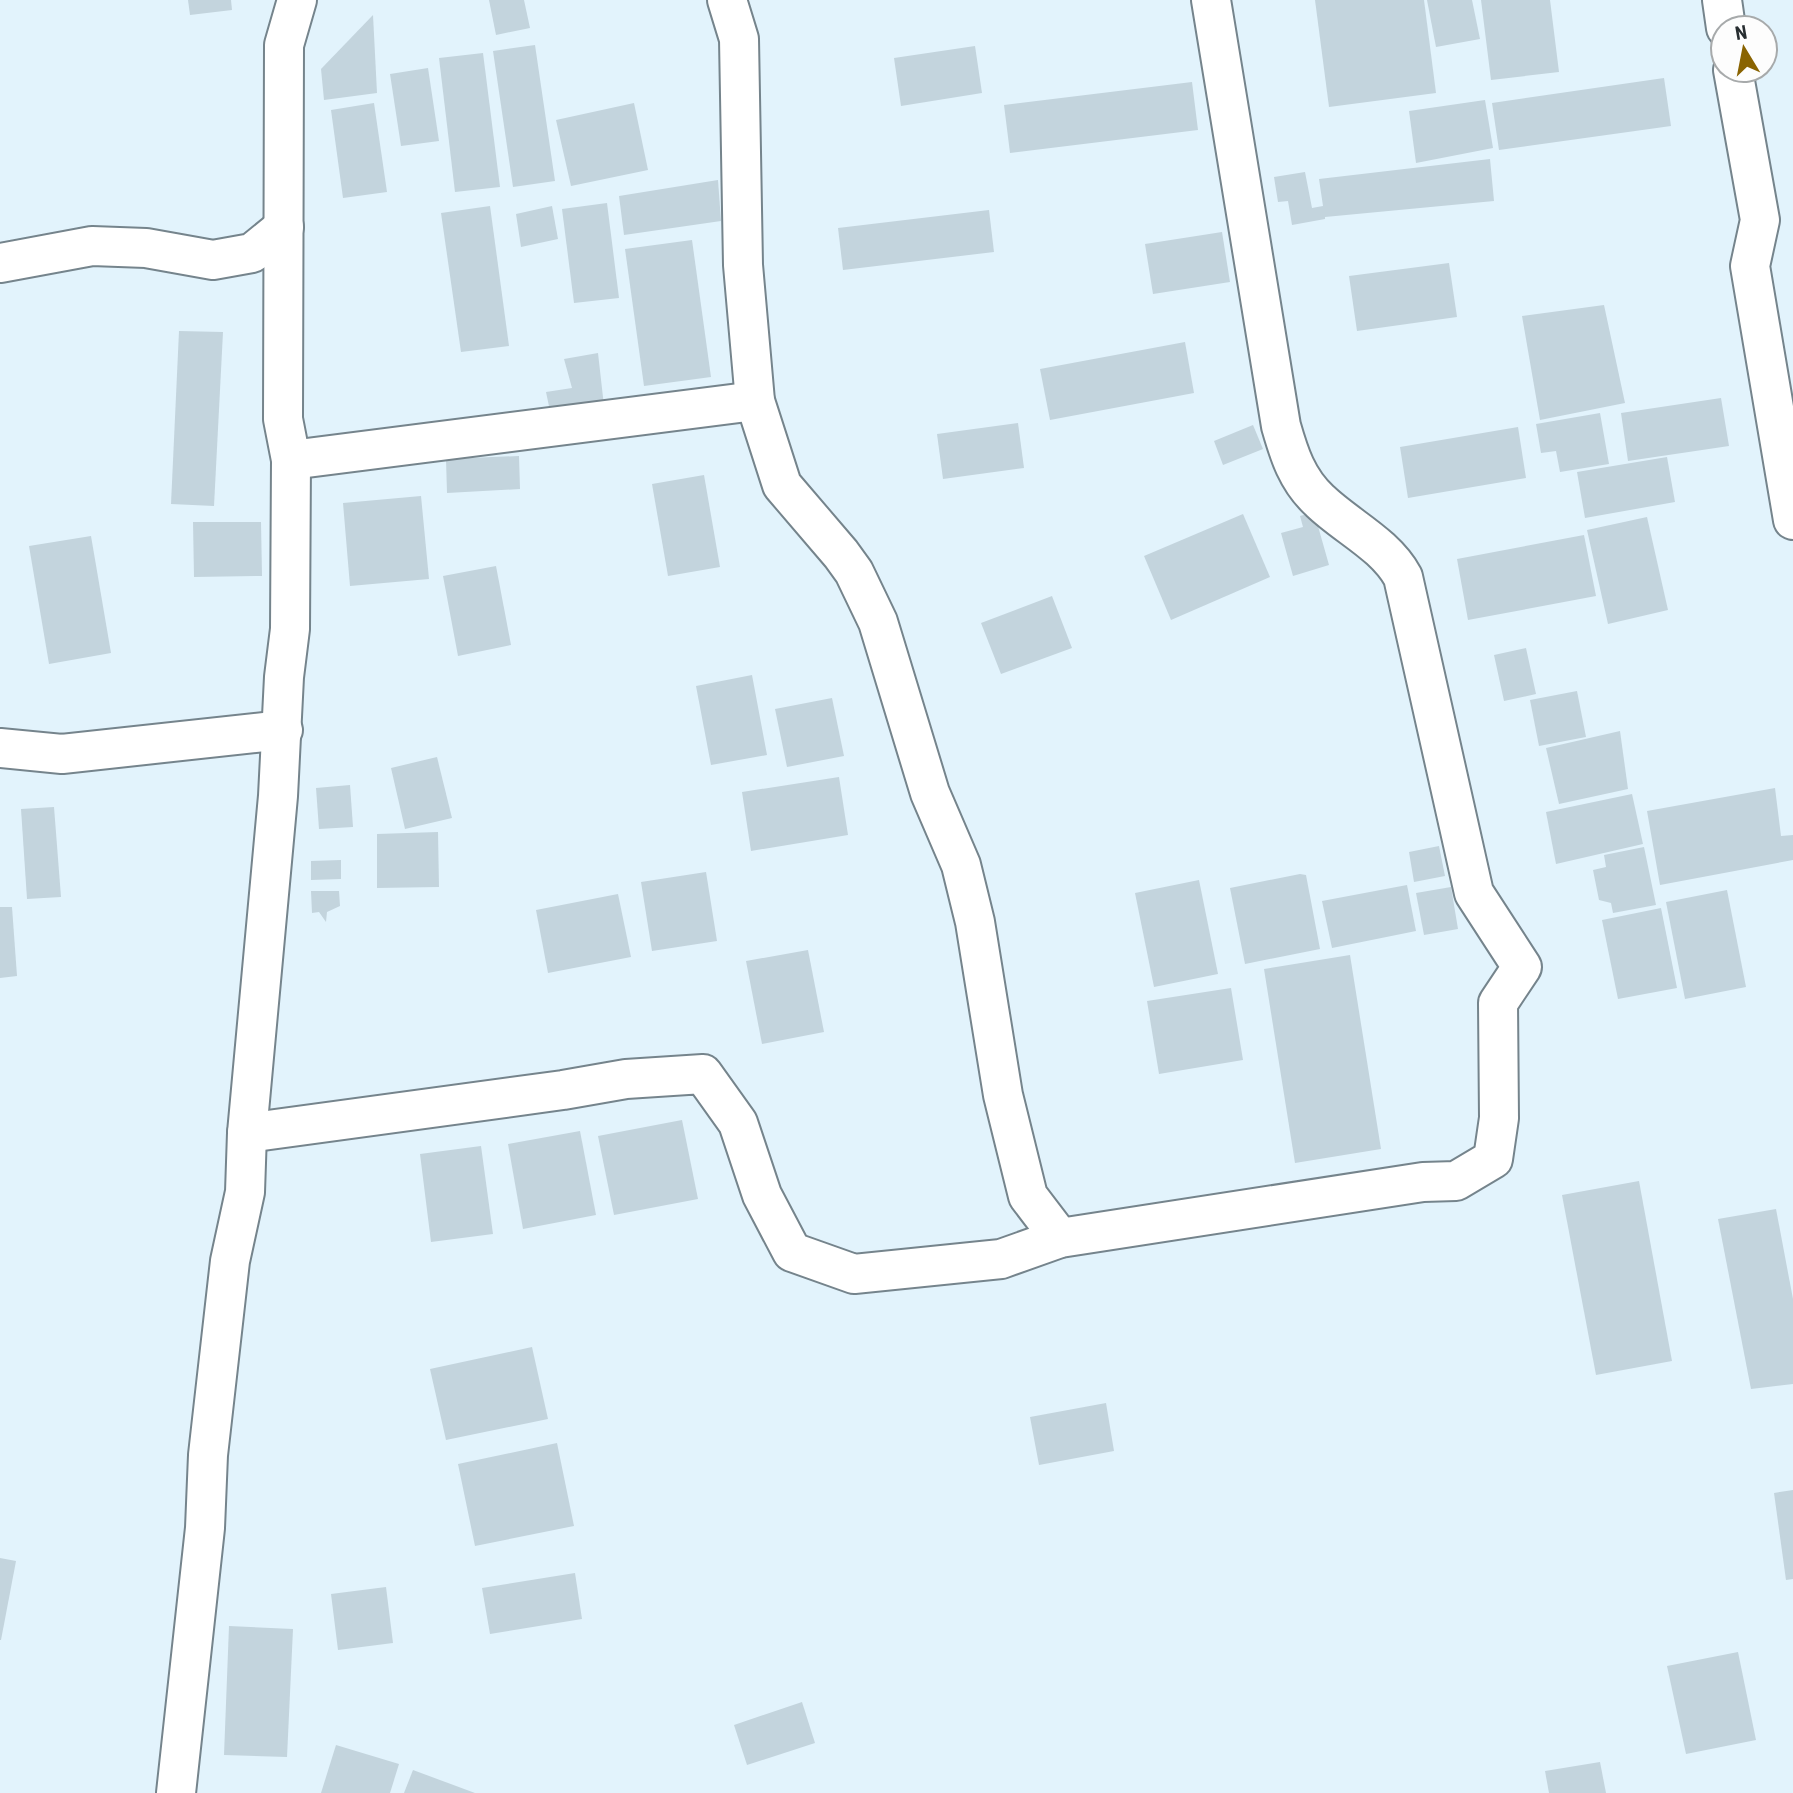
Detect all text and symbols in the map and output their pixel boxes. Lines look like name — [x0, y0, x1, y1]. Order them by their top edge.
north arrow — [1709, 14, 1779, 84]
text: N — [1733, 20, 1749, 45]

